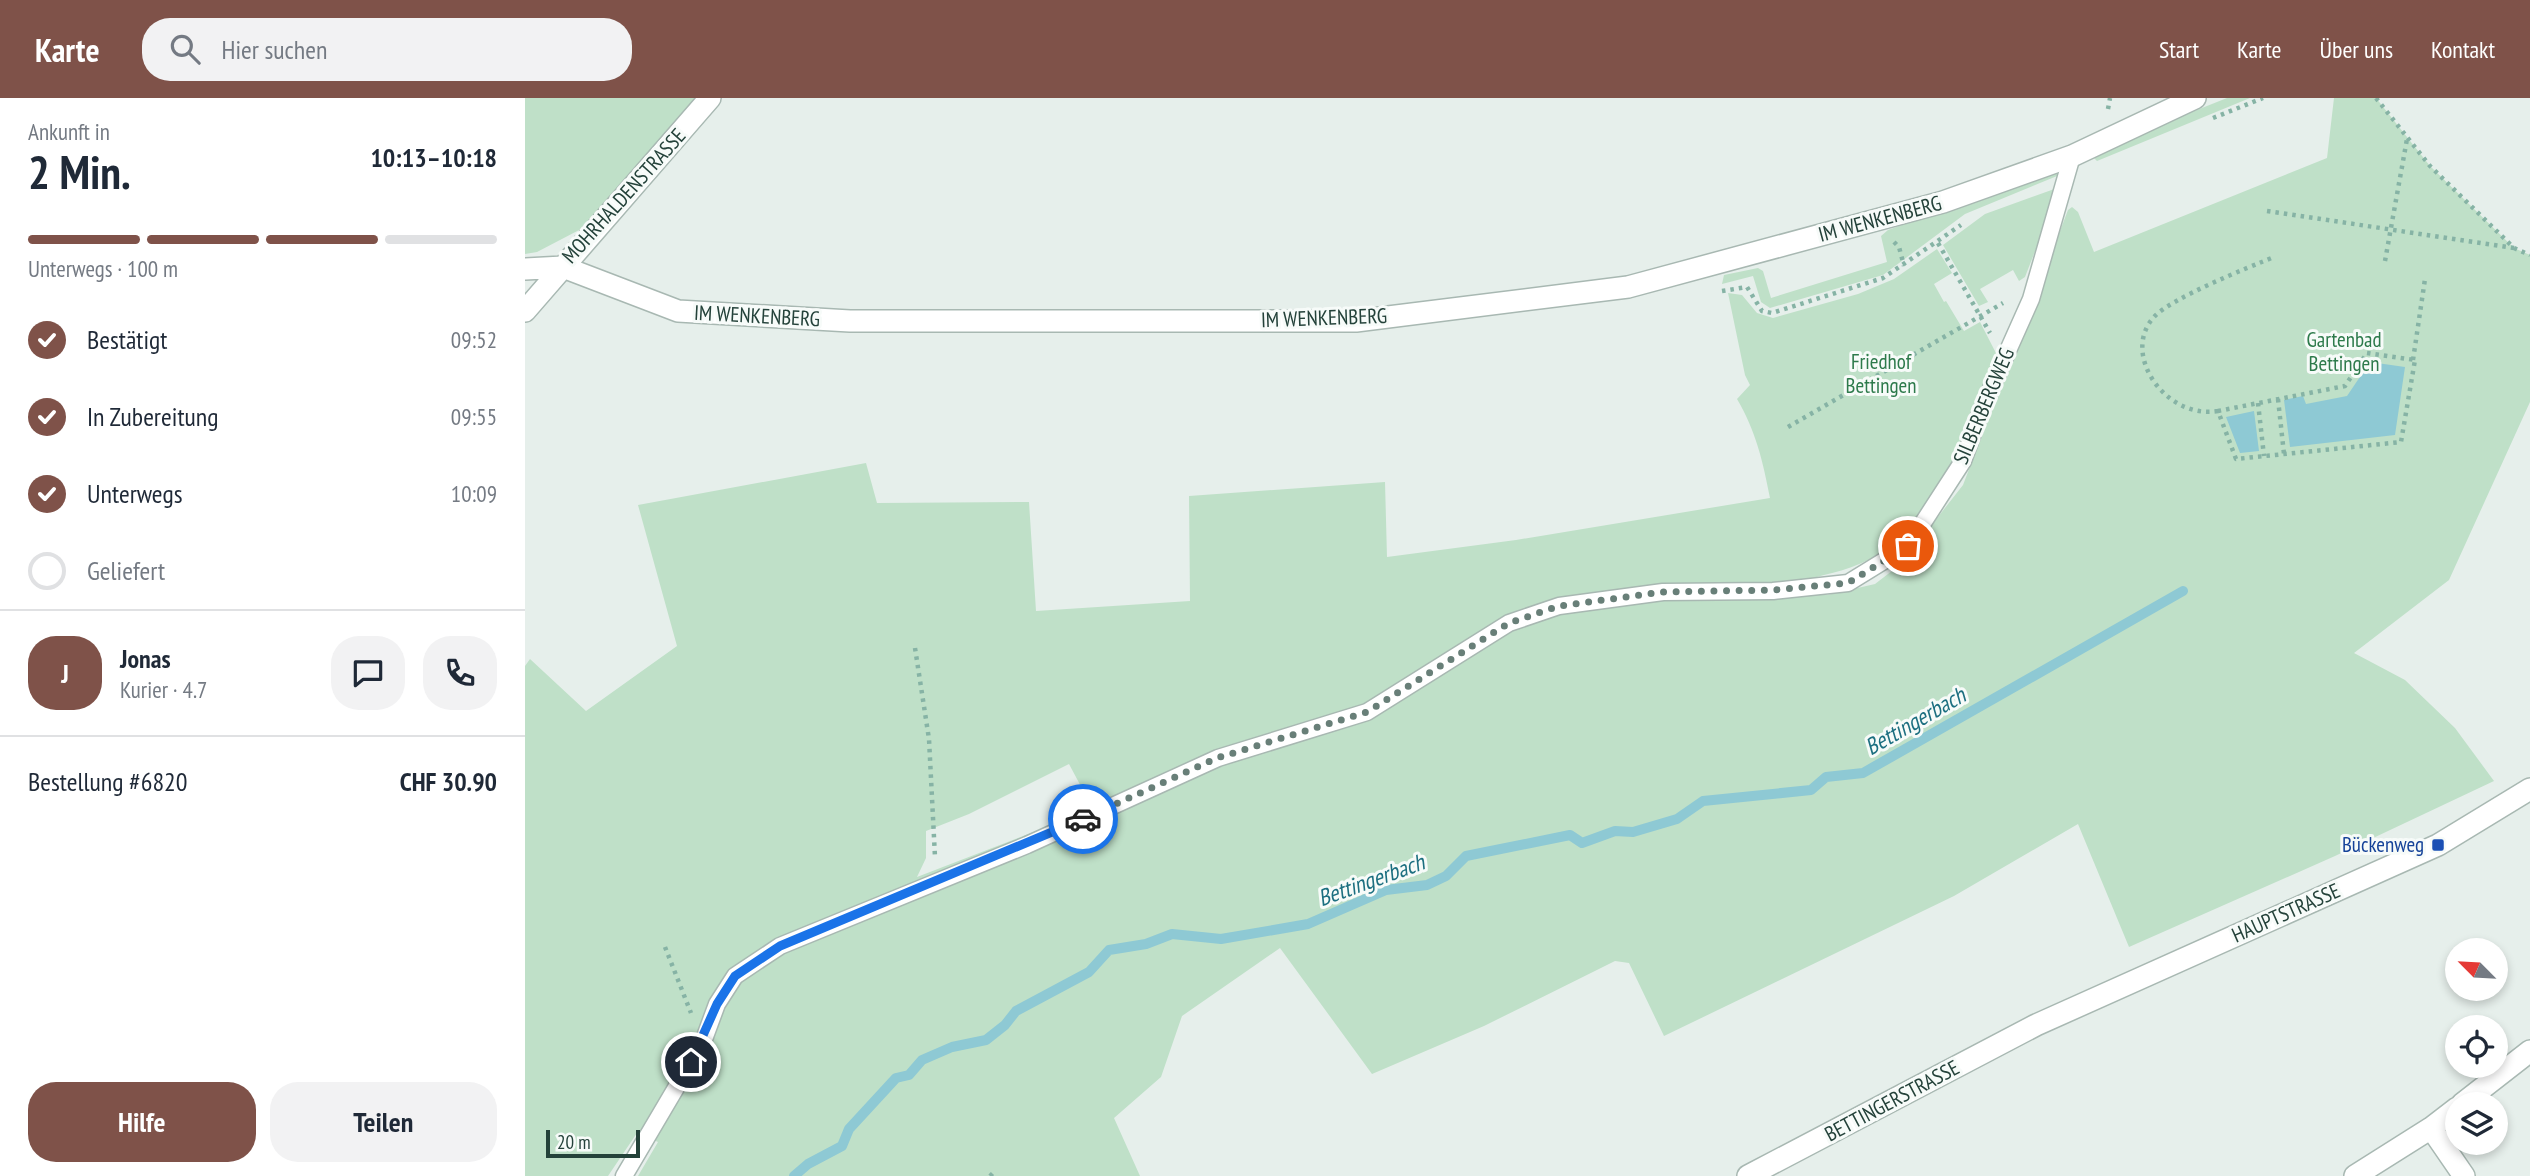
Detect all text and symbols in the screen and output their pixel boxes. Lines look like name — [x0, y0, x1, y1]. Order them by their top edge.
search box — [142, 18, 632, 81]
text: Karte — [35, 28, 100, 71]
icon: search — [166, 30, 204, 68]
text: Hier suchen — [222, 33, 327, 66]
text: Start — [2159, 34, 2199, 65]
text: Karte — [2237, 34, 2282, 65]
text: Über uns — [2320, 34, 2393, 65]
text: Kontakt — [2431, 34, 2495, 65]
text: Ankunft in — [28, 117, 110, 146]
street label: MOHRHALDENSTRASSE — [556, 123, 691, 269]
text: 10:13–10:18 — [370, 141, 497, 174]
text: 2 Min. — [28, 142, 131, 202]
street label: IM WENKENBERG — [1815, 189, 1944, 248]
text: Unterwegs · 100 m — [28, 254, 178, 283]
street label: IM WENKENBERG — [693, 299, 821, 332]
street label: IM WENKENBERG — [1260, 302, 1388, 333]
icon: check — [28, 321, 66, 359]
text: Bestätigt — [87, 323, 168, 356]
text: 09:52 — [451, 325, 497, 354]
park label: Gartenbad Bettingen — [2306, 326, 2382, 377]
street label: SILBERBERGWEG — [1947, 344, 2020, 468]
park label: Friedhof Bettingen — [1846, 348, 1916, 399]
icon: check — [28, 398, 66, 436]
text: In Zubereitung — [87, 400, 218, 433]
text: 09:55 — [451, 402, 497, 431]
icon: check — [28, 475, 66, 513]
text: Unterwegs — [87, 477, 182, 510]
text: 10:09 — [451, 479, 497, 508]
pin — [1878, 516, 1938, 576]
icon: bag — [1889, 527, 1927, 565]
text: Geliefert — [87, 554, 165, 587]
button: chat — [331, 636, 405, 710]
button: phone — [423, 636, 497, 710]
text: Jonas — [120, 642, 171, 675]
text: J — [61, 657, 69, 690]
text: Kurier · 4.7 — [120, 675, 207, 704]
water label: Bettingerbach — [1859, 679, 1972, 761]
text: Bestellung #6820 — [28, 765, 188, 798]
text: CHF 30.90 — [400, 765, 497, 798]
courier — [1048, 784, 1118, 854]
icon: car — [1064, 800, 1102, 838]
place label: Bückenweg — [2342, 831, 2424, 858]
marker: Bückenweg — [2430, 837, 2446, 853]
water label: Bettingerbach — [1314, 846, 1430, 912]
street label: HAUPTSTRASSE — [2227, 877, 2344, 948]
north arrow — [2445, 938, 2508, 1001]
map controls — [2445, 938, 2508, 1155]
button: locate — [2445, 1015, 2508, 1078]
pin — [661, 1032, 721, 1092]
icon: home — [672, 1043, 710, 1081]
street label: BETTINGERSTRASSE — [1820, 1054, 1964, 1147]
button: Hilfe — [28, 1082, 256, 1162]
button: Teilen — [270, 1082, 497, 1162]
button: layers — [2445, 1092, 2508, 1155]
scale bar — [546, 1127, 641, 1159]
text: 20 m — [557, 1130, 591, 1154]

